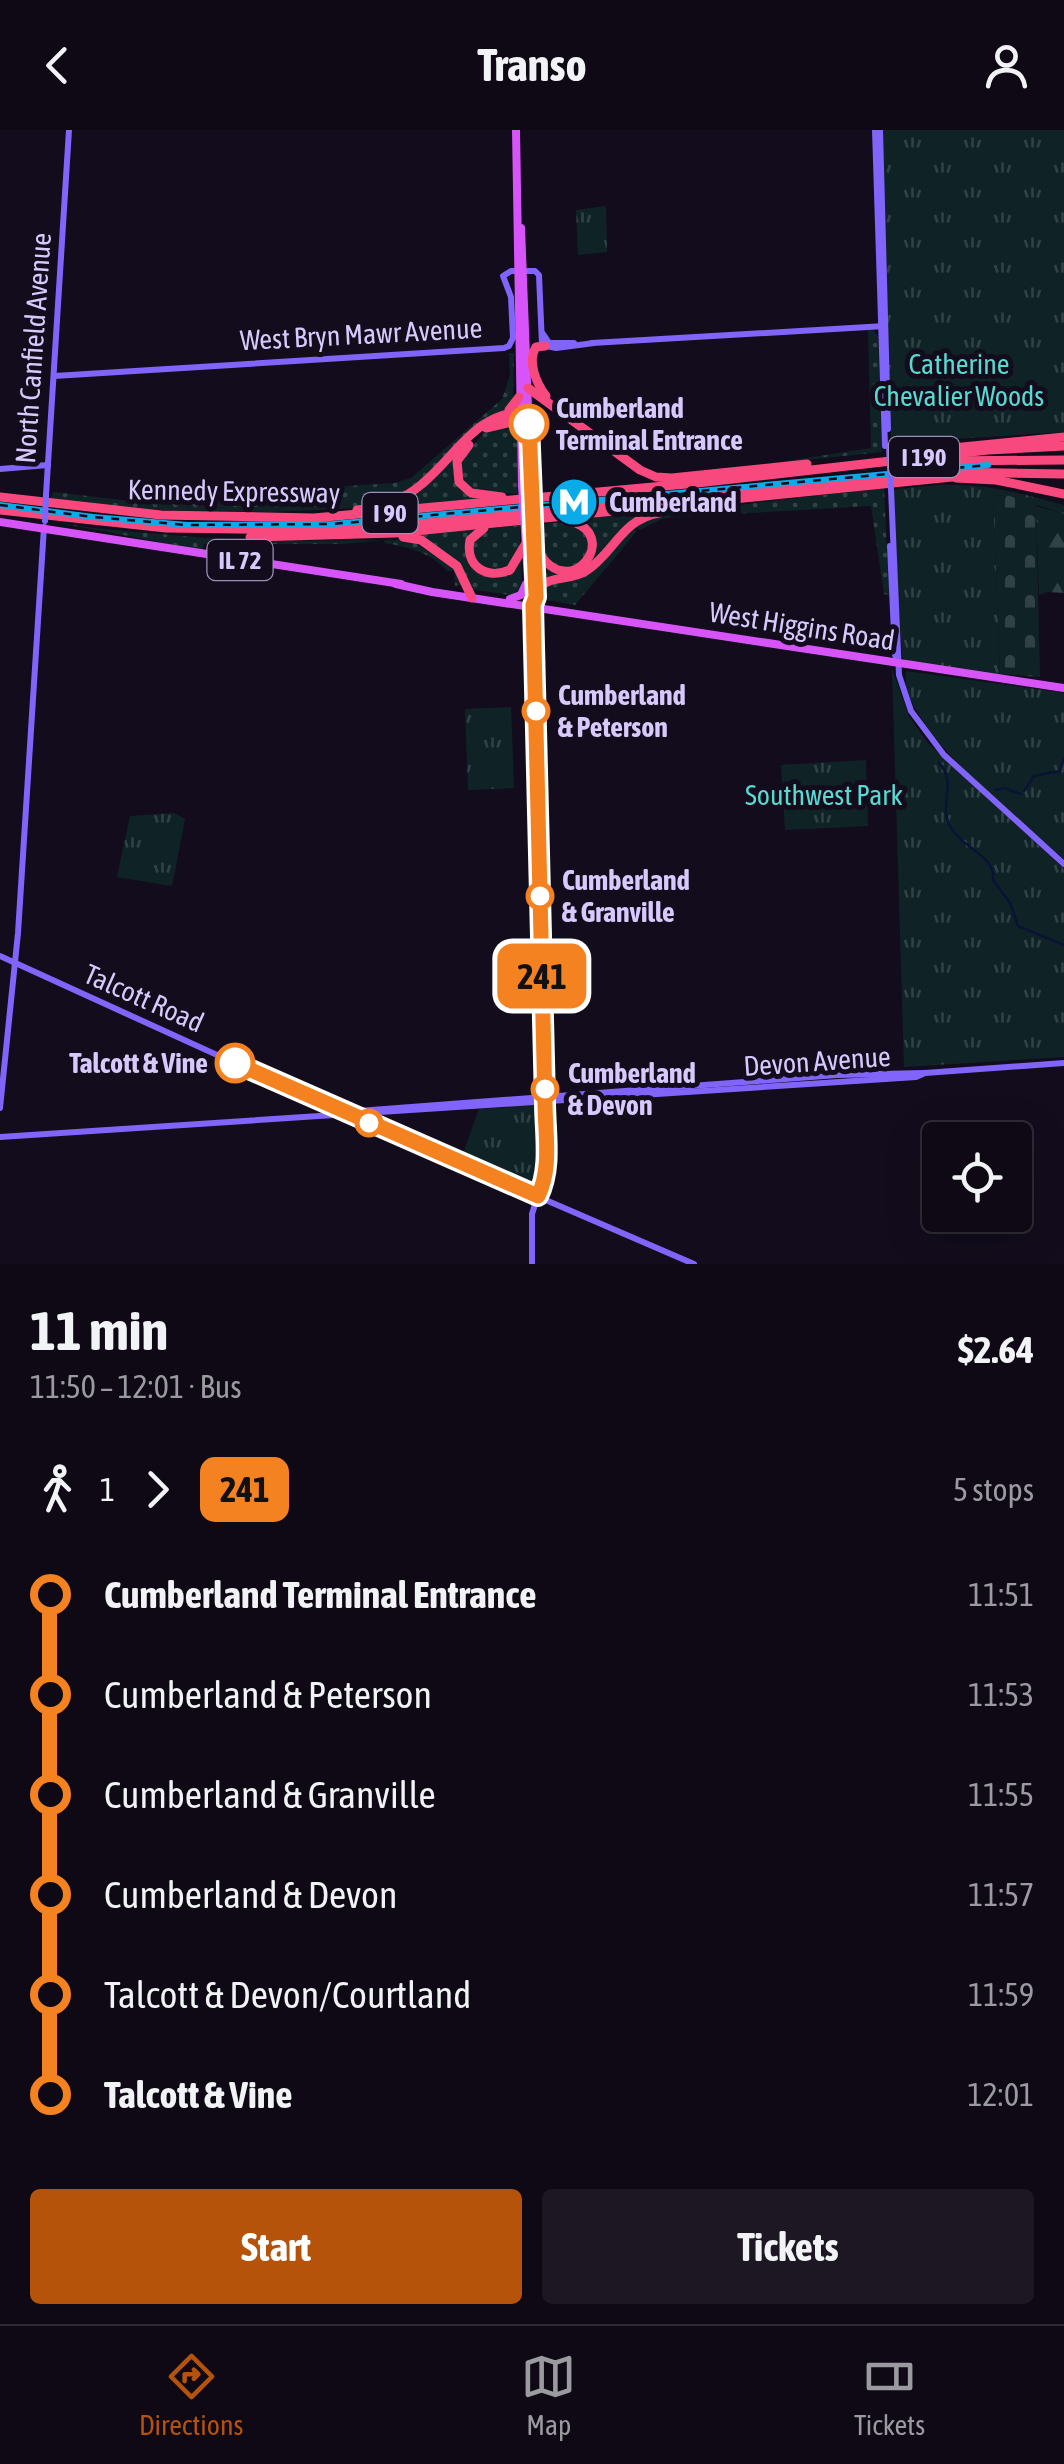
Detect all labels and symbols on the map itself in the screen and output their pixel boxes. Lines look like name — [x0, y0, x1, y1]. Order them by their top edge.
street label: North Canfield Avenue — [9, 232, 57, 464]
street label: West Bryn Mawr Avenue — [239, 312, 483, 356]
park label: Catherine Chevalier Woods — [874, 348, 1044, 412]
place label: Cumberland Terminal Entrance — [556, 392, 743, 456]
marker: Cumberland Terminal Entrance — [510, 405, 548, 443]
road number: I 190 — [889, 437, 959, 477]
street label: Kennedy Expressway — [127, 473, 341, 509]
metro station icon: Cumberland — [548, 476, 600, 528]
place label: Cumberland — [609, 486, 737, 518]
road number: I 90 — [362, 493, 418, 533]
road number: IL 72 — [208, 540, 272, 580]
street label: West Higgins Road — [707, 596, 897, 656]
place label: Cumberland & Peterson — [558, 679, 686, 743]
marker: Cumberland & Peterson — [523, 698, 549, 724]
park label: Southwest Park — [745, 779, 903, 811]
place label: Cumberland & Granville — [562, 864, 690, 928]
marker: Cumberland & Granville — [527, 883, 553, 909]
line badge: 241 — [484, 944, 600, 1008]
street label: Talcott Road — [79, 957, 209, 1039]
street label: Devon Avenue — [742, 1040, 892, 1082]
marker: Talcott & Vine — [216, 1044, 254, 1082]
place label: Talcott & Vine — [69, 1047, 208, 1079]
place label: Cumberland & Devon — [568, 1057, 696, 1121]
marker: Cumberland & Devon — [532, 1076, 558, 1102]
unlabelled marker — [356, 1110, 382, 1136]

